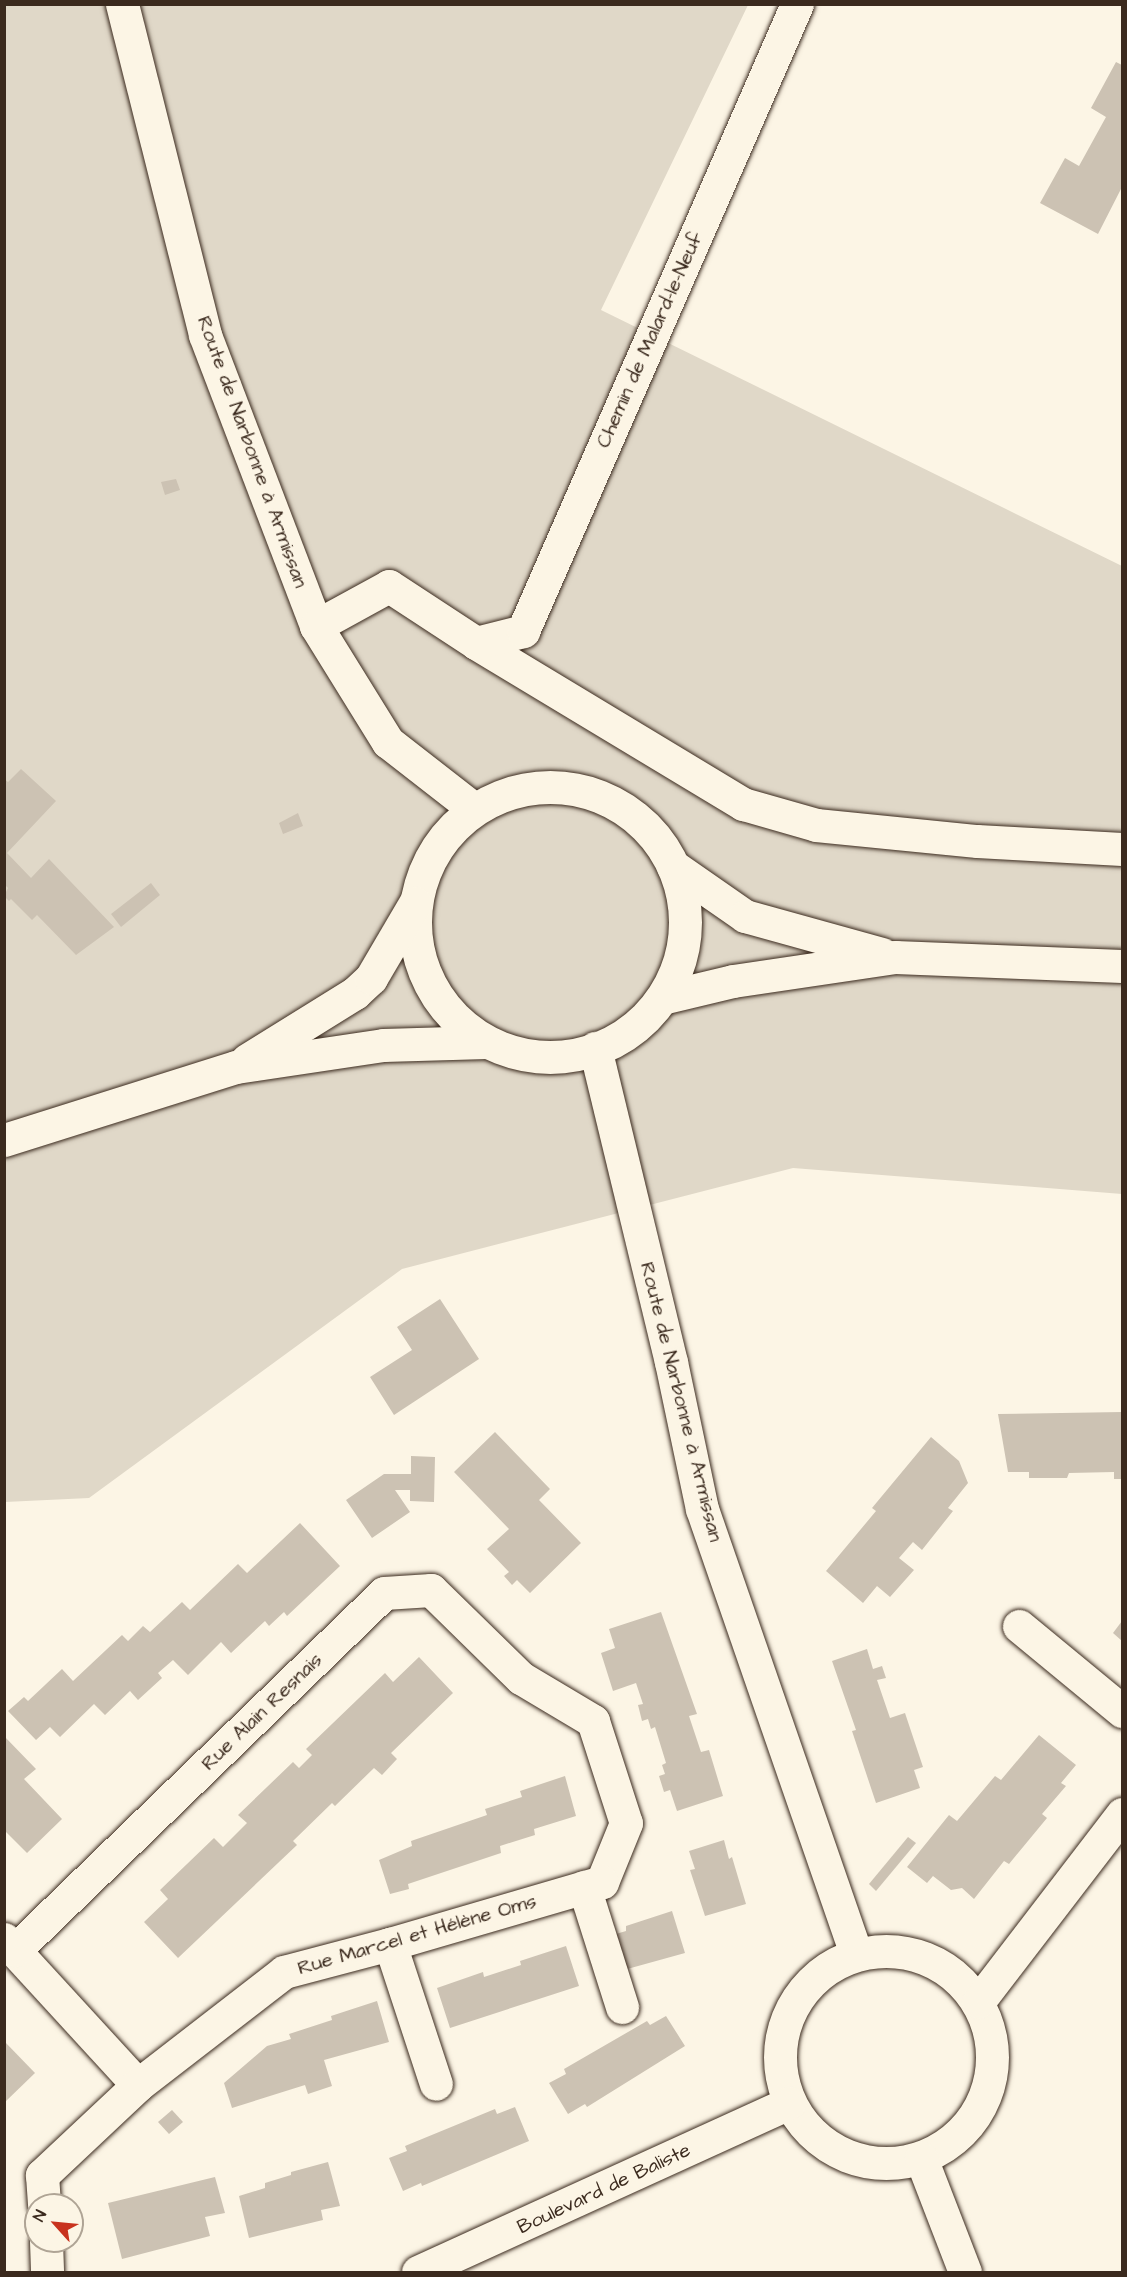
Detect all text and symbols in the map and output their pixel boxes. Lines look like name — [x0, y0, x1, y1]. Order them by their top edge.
street label: Chemin de Malard-le-Neuf — [592, 228, 708, 452]
street label: Route de Narbonne à Armissan — [192, 313, 312, 591]
street label: Route de Narbonne à Armissan — [635, 1260, 727, 1544]
street label: Rue Alain Resnais — [197, 1648, 327, 1776]
street label: Rue Marcel et Hélène Oms — [295, 1889, 539, 1981]
street label: Boulevard de Baliste — [514, 2138, 694, 2240]
north arrow — [24, 2193, 84, 2253]
text: N — [28, 2206, 52, 2225]

